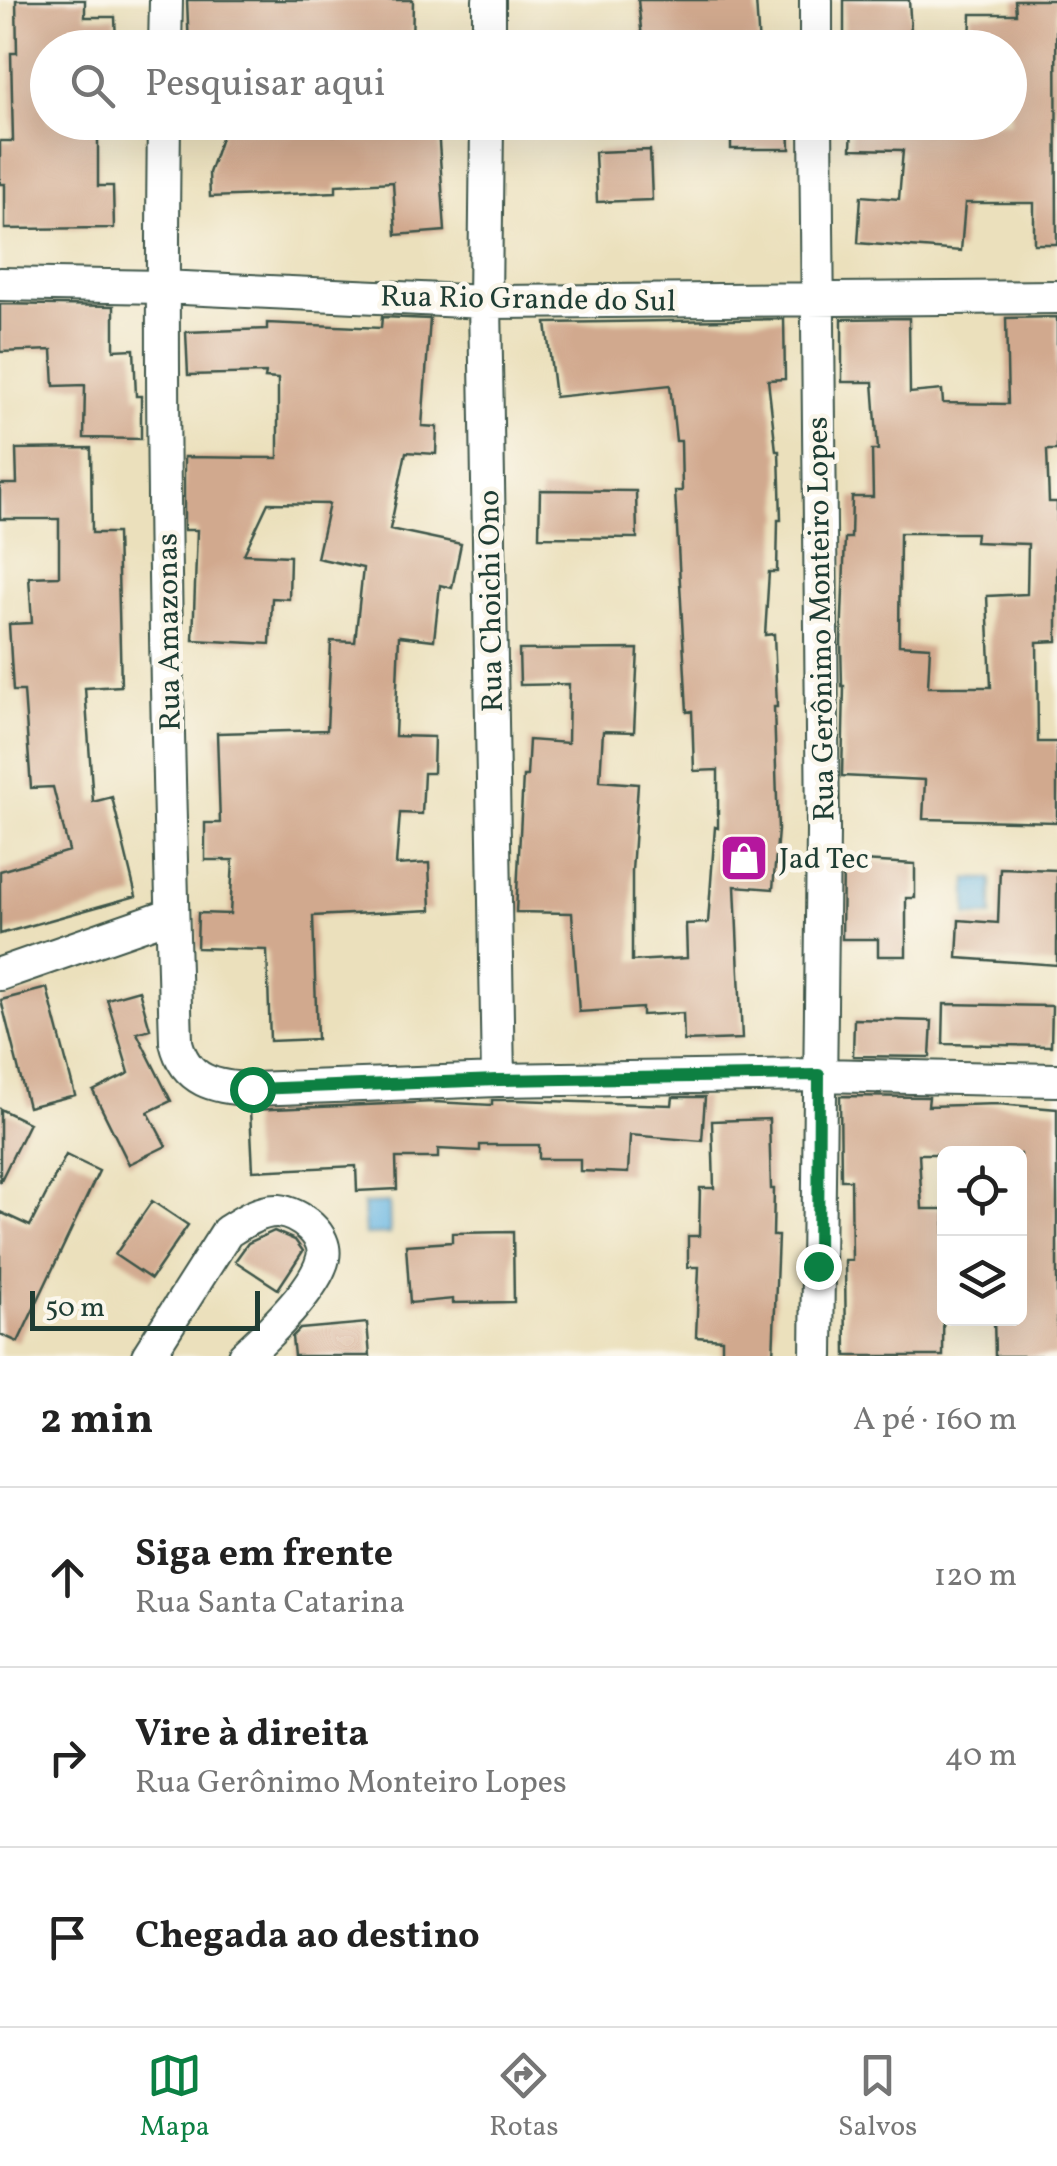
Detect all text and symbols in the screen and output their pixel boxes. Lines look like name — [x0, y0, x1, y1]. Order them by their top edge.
search box — [30, 30, 1027, 140]
icon: search — [65, 58, 120, 113]
text: Pesquisar aqui — [145, 59, 385, 112]
street label: Rua Rio Grande do Sul — [380, 276, 676, 324]
street label: Rua Gerônimo Monteiro Lopes — [797, 416, 847, 822]
street label: Rua Choichi Ono — [469, 490, 515, 712]
street label: Rua Amazonas — [147, 533, 193, 731]
shop icon: Jad Tec — [718, 832, 770, 884]
place label: Jad Tec — [779, 839, 869, 881]
route start — [230, 1067, 276, 1113]
map controls — [937, 1146, 1027, 1326]
button: locate — [937, 1146, 1027, 1236]
button: layers — [937, 1236, 1027, 1326]
route end — [796, 1244, 842, 1290]
scale bar — [30, 1286, 260, 1330]
text: 50 m — [45, 1289, 105, 1328]
text: 2 min — [40, 1392, 153, 1451]
text: A pé · 160 m — [853, 1399, 1017, 1443]
text: Siga em frente — [135, 1529, 393, 1582]
icon: ahead — [40, 1550, 95, 1605]
text: 120 m — [934, 1555, 1017, 1599]
text: Rua Santa Catarina — [135, 1582, 405, 1626]
text: Vire à direita — [135, 1709, 369, 1762]
icon: right — [40, 1730, 95, 1785]
text: 40 m — [945, 1735, 1017, 1779]
text: Rua Gerônimo Monteiro Lopes — [135, 1762, 567, 1806]
icon: arrive — [40, 1910, 95, 1965]
text: Chegada ao destino — [135, 1911, 480, 1964]
tab: Mapa — [140, 2048, 210, 2147]
tab: Rotas — [489, 2048, 559, 2147]
tab: Salvos — [838, 2048, 917, 2147]

